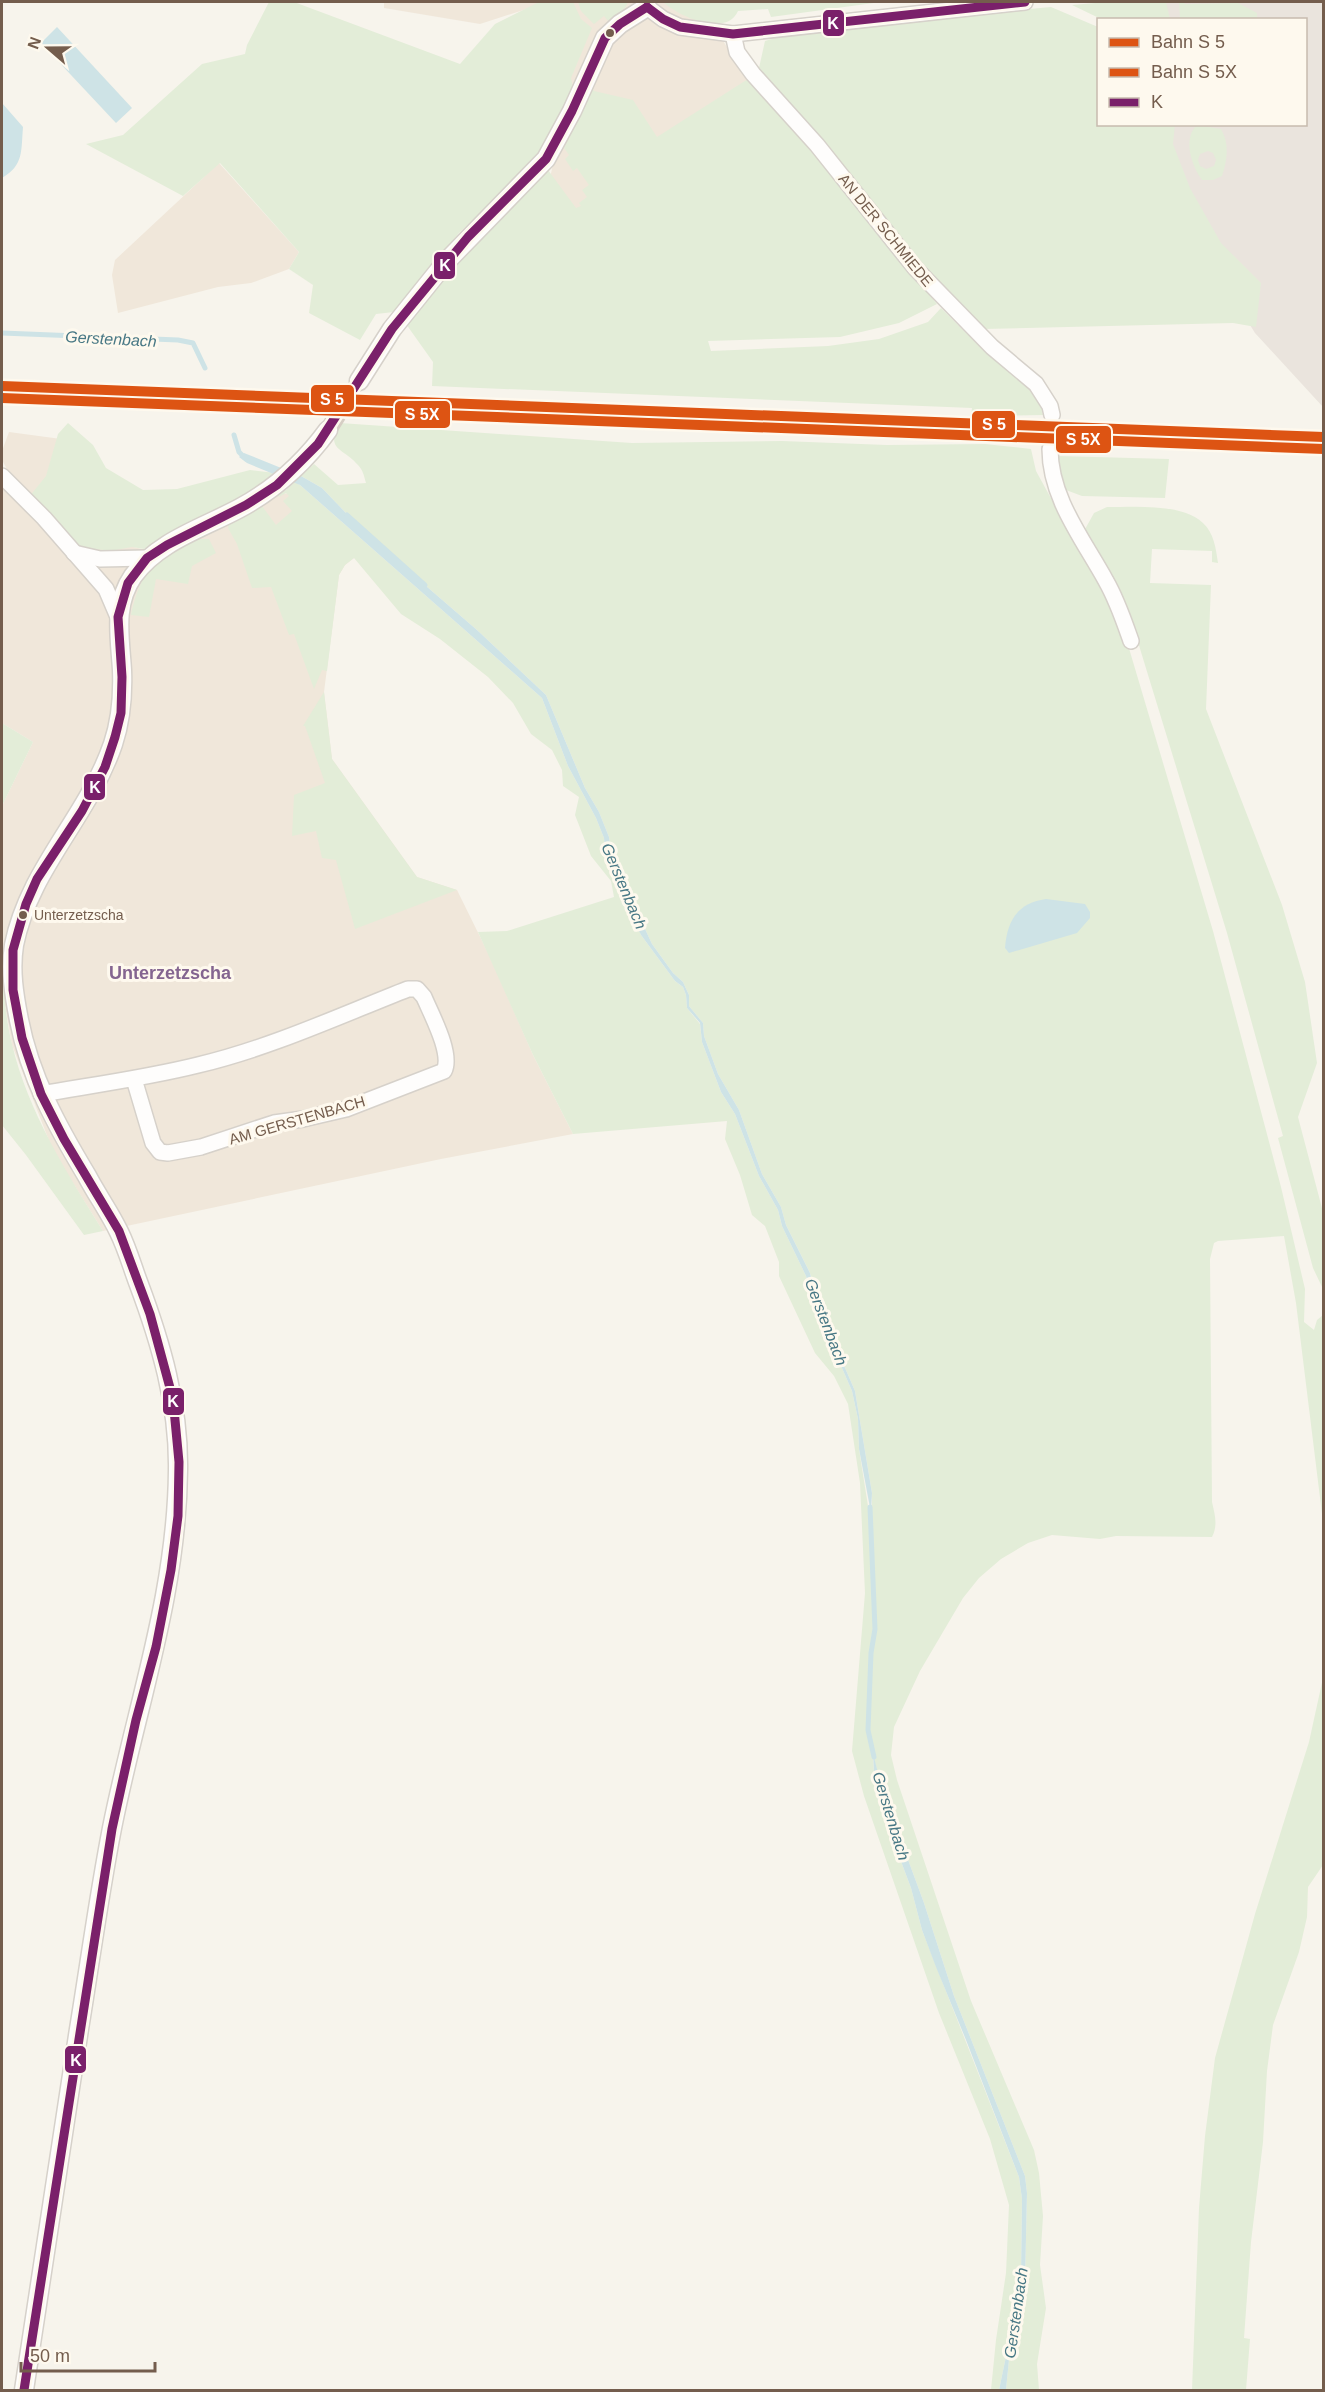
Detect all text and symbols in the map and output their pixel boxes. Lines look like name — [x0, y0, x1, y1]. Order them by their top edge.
line badge: K — [822, 9, 845, 37]
text: K — [827, 15, 839, 32]
north arrow — [18, 18, 78, 78]
legend — [1097, 18, 1307, 126]
unlabelled marker — [604, 27, 616, 39]
text: Bahn S 5 — [1151, 32, 1225, 52]
text: N — [24, 35, 44, 51]
text: Bahn S 5X — [1151, 62, 1237, 82]
text: K — [1151, 92, 1163, 112]
street label: AN DER SCHMIEDE — [835, 170, 937, 290]
line badge: K — [433, 251, 456, 280]
text: K — [439, 257, 451, 274]
water label: Gerstenbach — [65, 328, 157, 350]
line badge: S 5 — [310, 384, 355, 413]
text: S 5 — [320, 391, 344, 408]
line badge: S 5X — [394, 400, 451, 429]
text: S 5X — [405, 406, 440, 423]
line badge: S 5 — [971, 410, 1016, 439]
text: S 5 — [982, 416, 1006, 433]
line badge: S 5X — [1055, 425, 1112, 454]
text: S 5X — [1066, 431, 1101, 448]
line badge: K — [83, 773, 106, 801]
text: K — [89, 779, 101, 796]
water label: Gerstenbach — [598, 841, 650, 932]
place label: Unterzetzscha — [34, 907, 124, 923]
marker: Unterzetzscha — [17, 909, 29, 921]
district label: Unterzetzscha — [109, 963, 232, 983]
street label: AM GERSTENBACH — [227, 1092, 367, 1148]
water label: Gerstenbach — [802, 1276, 850, 1368]
line badge: K — [162, 1387, 185, 1416]
text: K — [167, 1393, 179, 1410]
water label: Gerstenbach — [869, 1770, 913, 1862]
line badge: K — [64, 2045, 87, 2074]
text: K — [70, 2052, 82, 2069]
water label: Gerstenbach — [1001, 2266, 1031, 2360]
scale bar — [21, 2335, 154, 2373]
text: 50 m — [30, 2346, 70, 2366]

